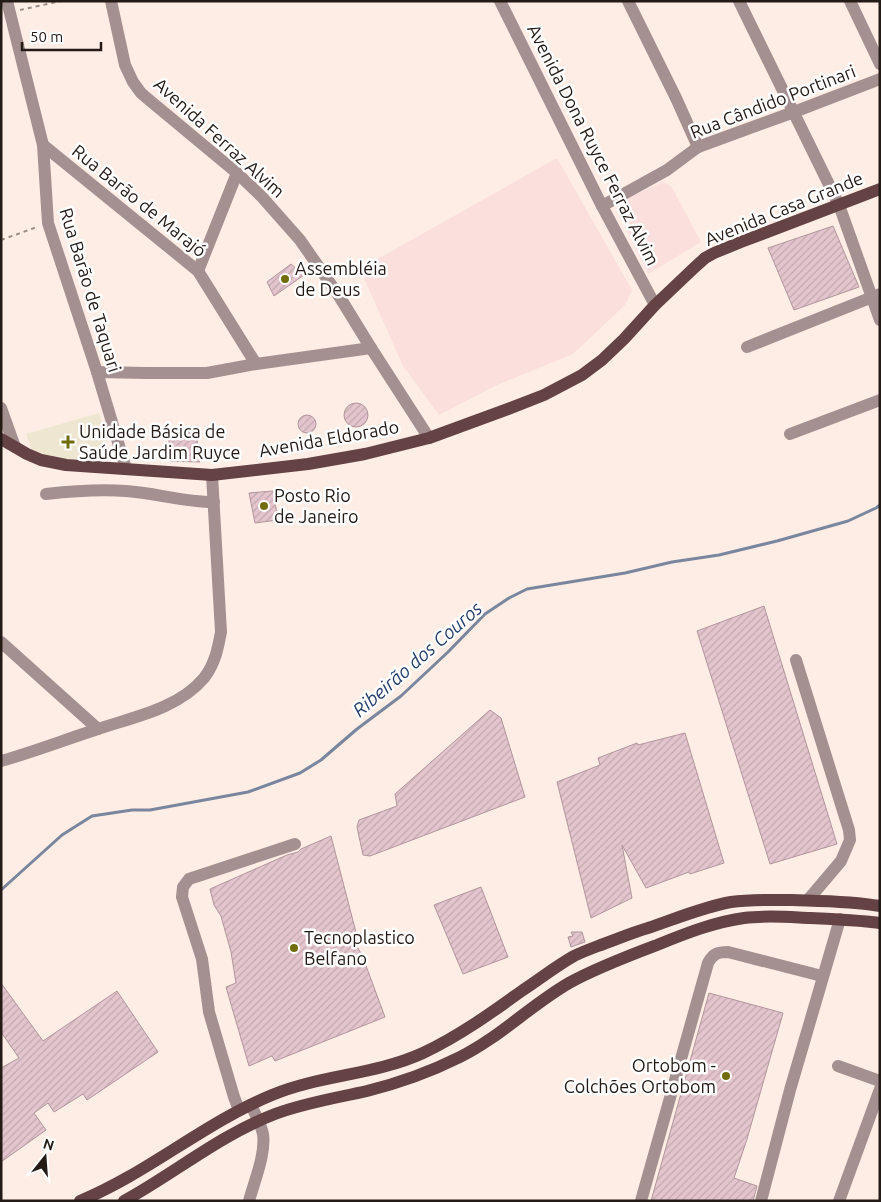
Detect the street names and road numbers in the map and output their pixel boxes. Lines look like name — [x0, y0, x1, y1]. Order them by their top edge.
street label: Avenida Dona Ruyce Ferraz Alvim — [524, 21, 664, 268]
street label: Rua Cândido Portinari — [687, 60, 858, 142]
street label: Avenida Ferraz Alvim — [150, 73, 289, 201]
street label: Rua Barão de Marajó — [69, 140, 211, 260]
street label: Avenida Casa Grande — [702, 167, 866, 249]
street label: Rua Barão de Taquari — [56, 205, 125, 374]
street label: Avenida Eldorado — [257, 416, 400, 460]

